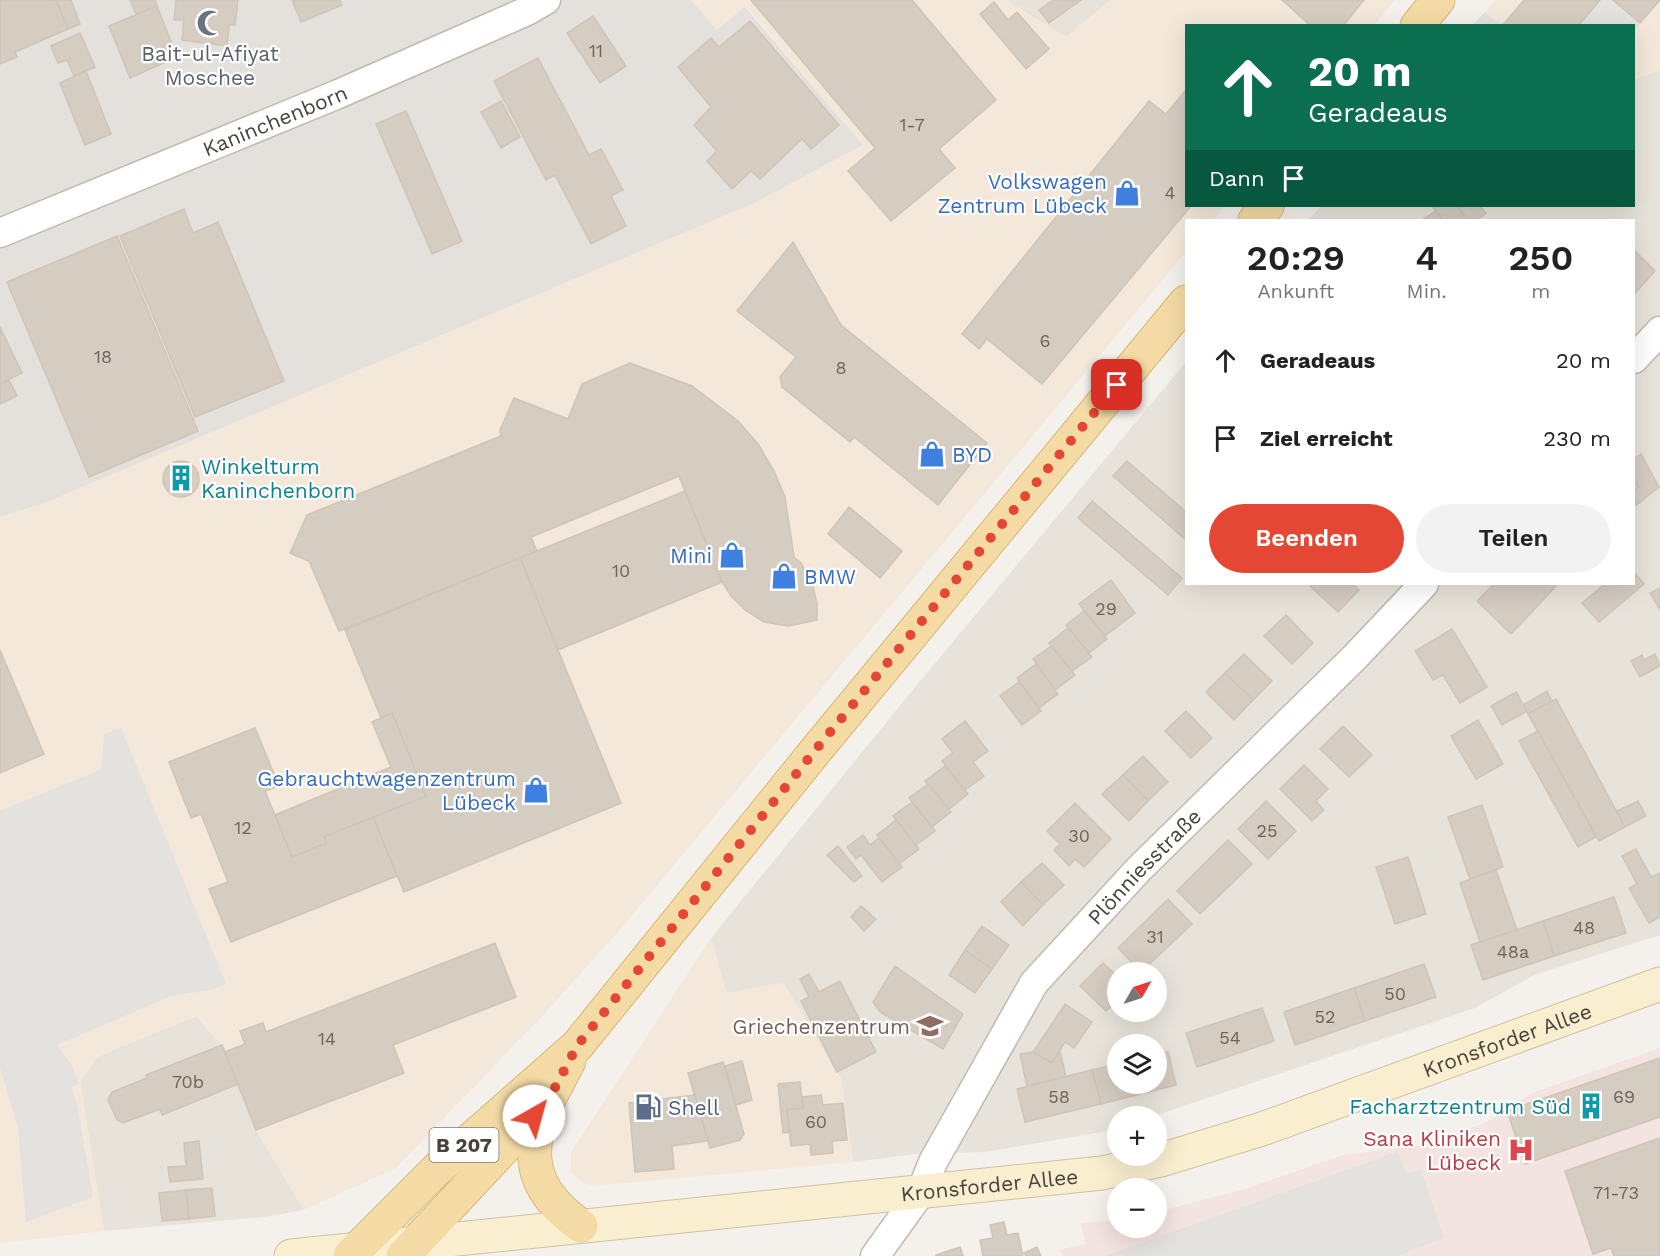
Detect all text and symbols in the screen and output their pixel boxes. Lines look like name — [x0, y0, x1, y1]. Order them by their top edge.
mosque icon: Bait-ul-Afiyat Moschee — [195, 8, 225, 38]
house number: 11 — [589, 40, 603, 61]
place label: Bait-ul-Afiyat Moschee — [141, 41, 279, 90]
text: 20 m — [1308, 47, 1412, 96]
icon: ahead — [1209, 48, 1287, 126]
street label: Kaninchenborn — [199, 79, 351, 161]
text: Geradeaus — [1308, 97, 1448, 129]
house number: 1-7 — [899, 114, 925, 135]
icon: arrive — [1277, 162, 1310, 195]
text: Dann — [1209, 166, 1265, 191]
place label: Volkswagen Zentrum Lübeck — [938, 169, 1107, 218]
shop icon: Volkswagen Zentrum Lübeck — [1112, 178, 1142, 208]
house number: 4 — [1165, 182, 1176, 203]
text: 20:29 — [1247, 237, 1345, 279]
text: 4 — [1415, 237, 1438, 279]
text: 250 — [1508, 237, 1573, 279]
text: Ankunft — [1257, 279, 1334, 303]
text: Min. — [1407, 279, 1447, 303]
text: m — [1531, 279, 1550, 303]
house number: 6 — [1040, 330, 1050, 351]
icon: ahead — [1209, 344, 1242, 377]
house number: 18 — [94, 346, 112, 367]
text: Geradeaus — [1260, 348, 1375, 373]
text: 20 m — [1556, 348, 1611, 373]
house number: 8 — [835, 357, 847, 378]
pin — [1091, 359, 1142, 410]
icon: arrive — [1100, 368, 1133, 401]
icon: arrive — [1209, 422, 1242, 455]
text: Ziel erreicht — [1260, 426, 1393, 451]
text: 230 m — [1543, 426, 1611, 451]
shop icon: BYD — [917, 439, 947, 469]
place label: BYD — [952, 442, 992, 467]
place label: Winkelturm Kaninchenborn — [201, 454, 355, 503]
building icon: Winkelturm Kaninchenborn — [166, 463, 196, 493]
button: Beenden — [1209, 504, 1404, 573]
button: Teilen — [1416, 504, 1611, 573]
shop icon: Mini — [717, 540, 747, 570]
place label: Mini — [670, 543, 712, 568]
house number: 10 — [612, 560, 630, 581]
shop icon: BMW — [769, 561, 799, 591]
place label: BMW — [804, 564, 856, 589]
house number: 29 — [1095, 598, 1117, 619]
place label: Gebrauchtwagenzentrum Lübeck — [257, 766, 516, 815]
shop icon: Gebrauchtwagenzentrum Lübeck — [521, 775, 551, 805]
street label: Plönniesstraße — [1082, 803, 1206, 929]
house number: 12 — [234, 817, 252, 838]
house number: 25 — [1257, 820, 1277, 841]
house number: 30 — [1068, 825, 1090, 846]
house number: 48 — [1573, 917, 1595, 938]
house number: 31 — [1146, 926, 1164, 947]
house number: 48a — [1497, 941, 1529, 962]
north arrow — [1107, 962, 1167, 1022]
map controls — [1107, 962, 1167, 1238]
house number: 50 — [1384, 983, 1406, 1004]
street label: Kronsforder Allee — [1419, 998, 1595, 1082]
house number: 52 — [1315, 1006, 1335, 1027]
school or university icon: Griechenzentrum — [915, 1011, 945, 1041]
place label: Griechenzentrum — [732, 1014, 910, 1039]
house number: 54 — [1219, 1027, 1241, 1048]
house number: 14 — [318, 1028, 336, 1049]
button: layers — [1107, 1034, 1167, 1094]
house number: 70b — [172, 1071, 204, 1092]
position arrow — [502, 1084, 566, 1148]
house number: 58 — [1048, 1086, 1070, 1107]
house number: 69 — [1613, 1086, 1635, 1107]
building icon: Facharztzentrum Süd — [1576, 1091, 1606, 1121]
fuel station icon: Shell — [633, 1092, 663, 1122]
place label: Facharztzentrum Süd — [1349, 1094, 1571, 1119]
place label: Shell — [668, 1095, 720, 1120]
button: + — [1107, 1106, 1167, 1166]
house number: 60 — [805, 1111, 827, 1132]
place label: Sana Kliniken Lübeck — [1363, 1126, 1501, 1175]
road number: B 207 — [430, 1128, 498, 1162]
hospital icon: Sana Kliniken Lübeck — [1506, 1135, 1536, 1165]
street label: Kronsforder Allee — [899, 1163, 1079, 1206]
button: − — [1107, 1178, 1167, 1238]
house number: 71-73 — [1593, 1182, 1639, 1203]

